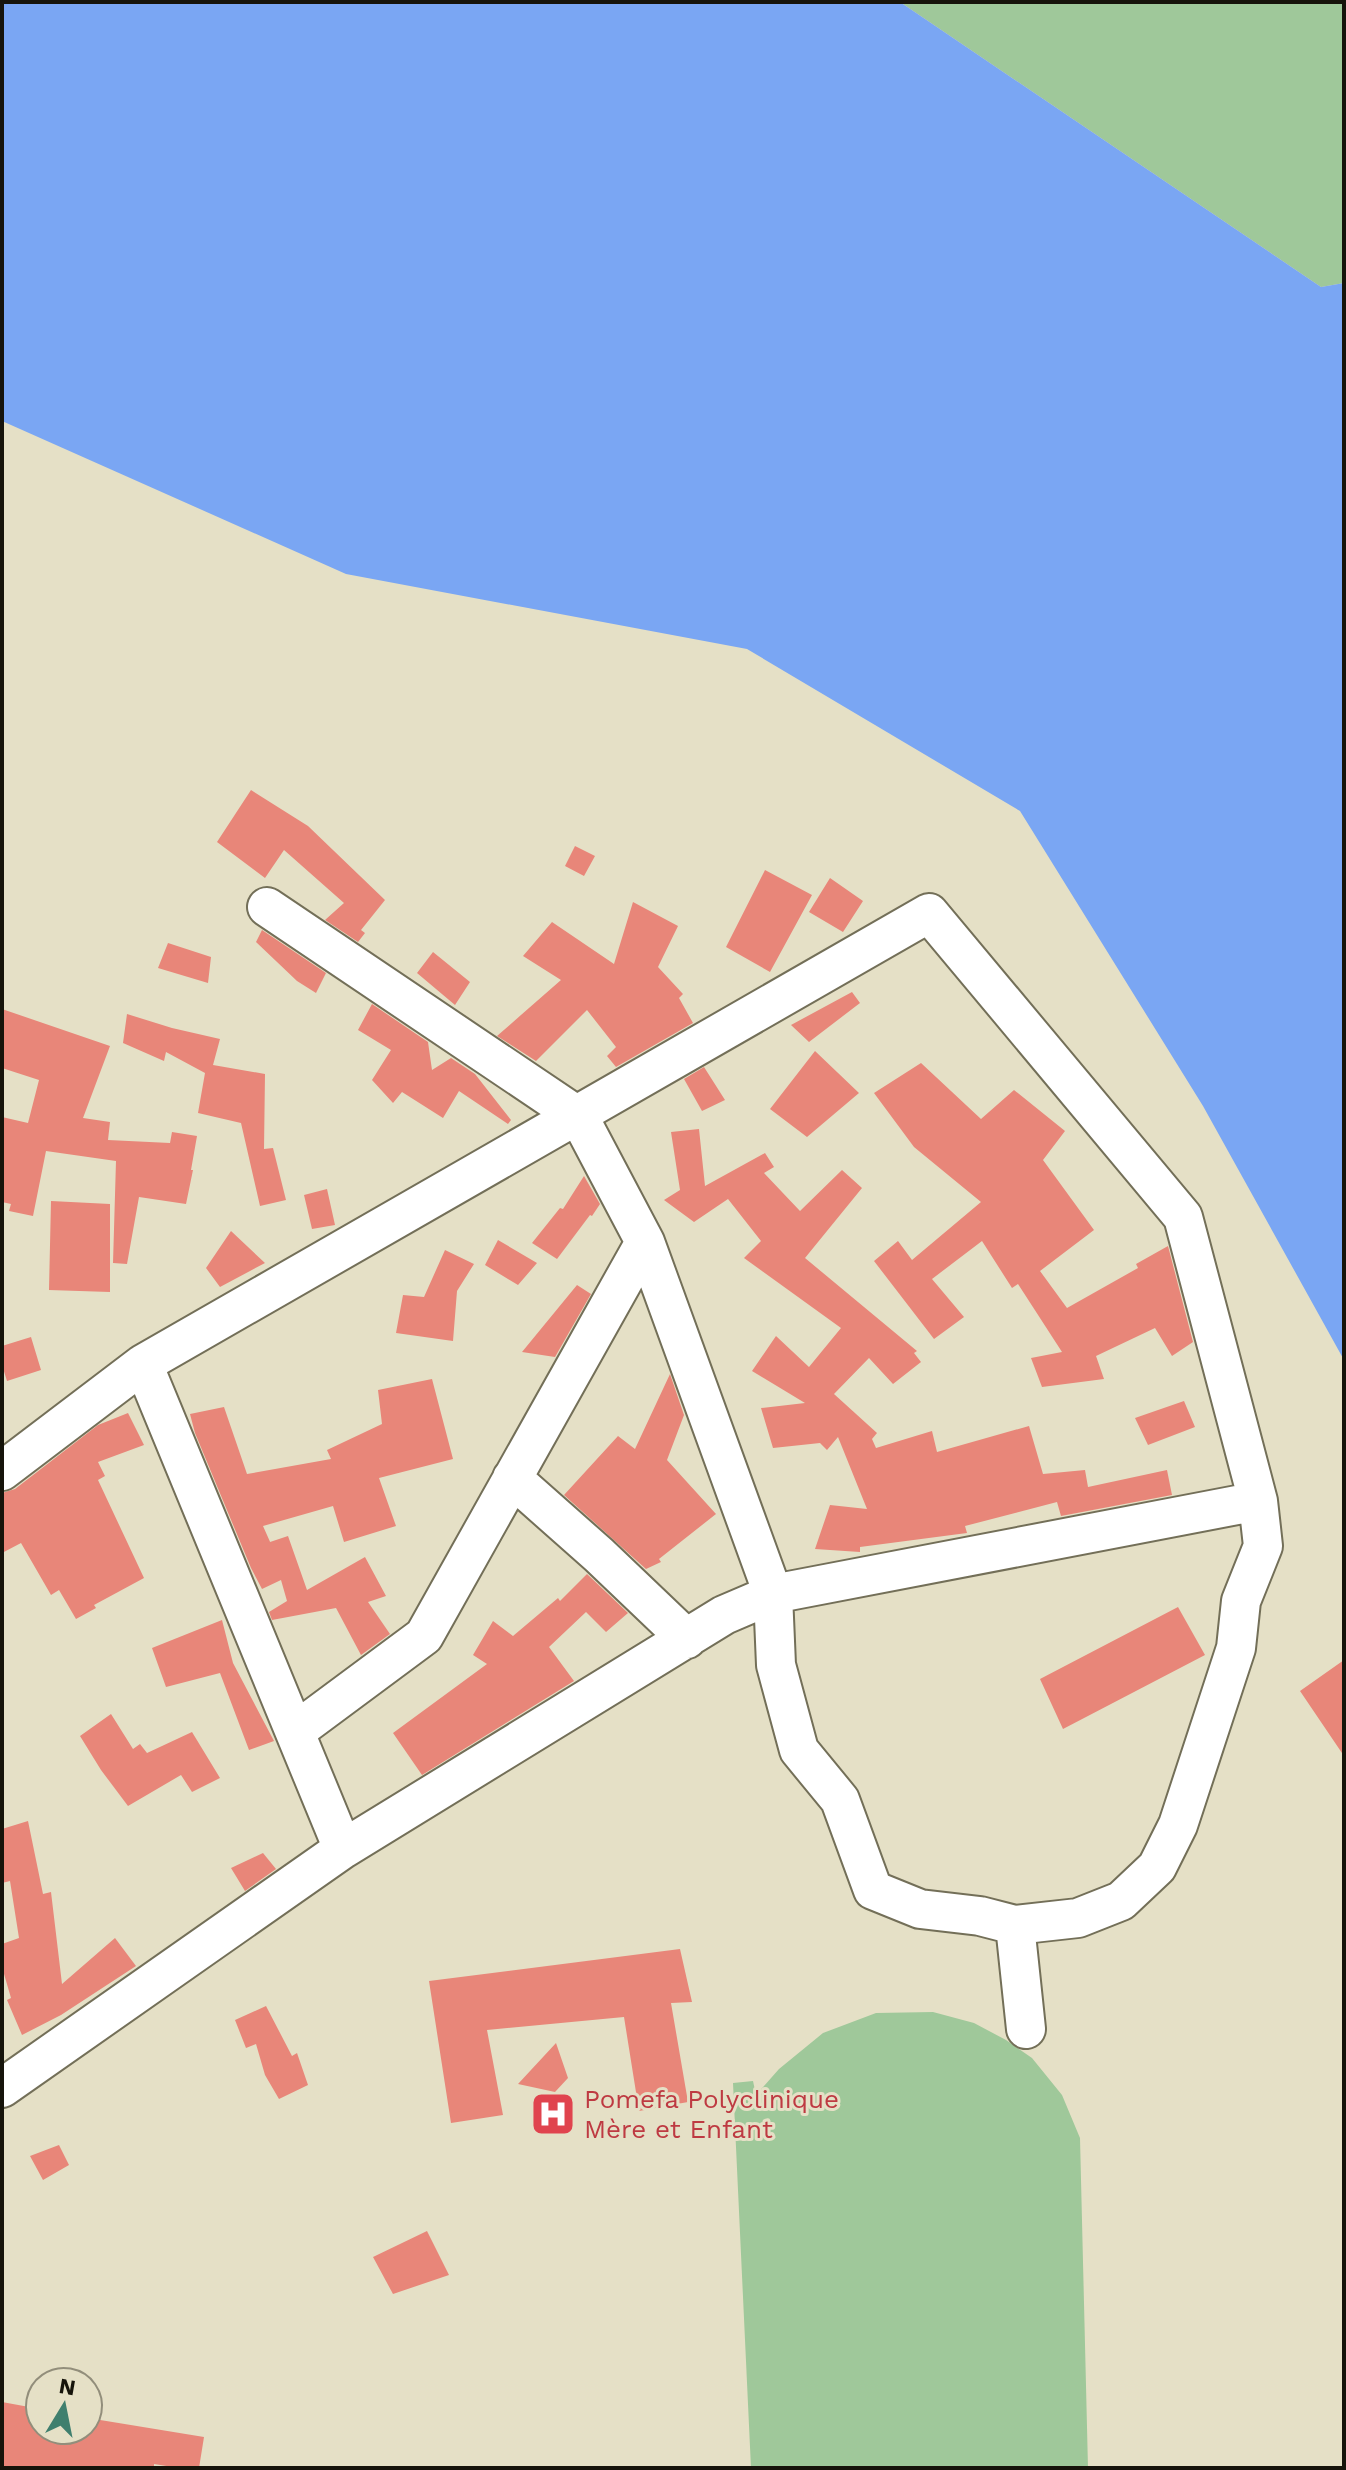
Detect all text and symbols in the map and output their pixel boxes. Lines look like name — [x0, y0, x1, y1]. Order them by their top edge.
place label: Pomefa Polyclinique Mère et Enfant — [584, 2084, 839, 2144]
hospital icon: Pomefa Polyclinique Mère et Enfant — [529, 2090, 577, 2138]
north arrow — [24, 2366, 104, 2446]
text: N — [57, 2373, 78, 2401]

